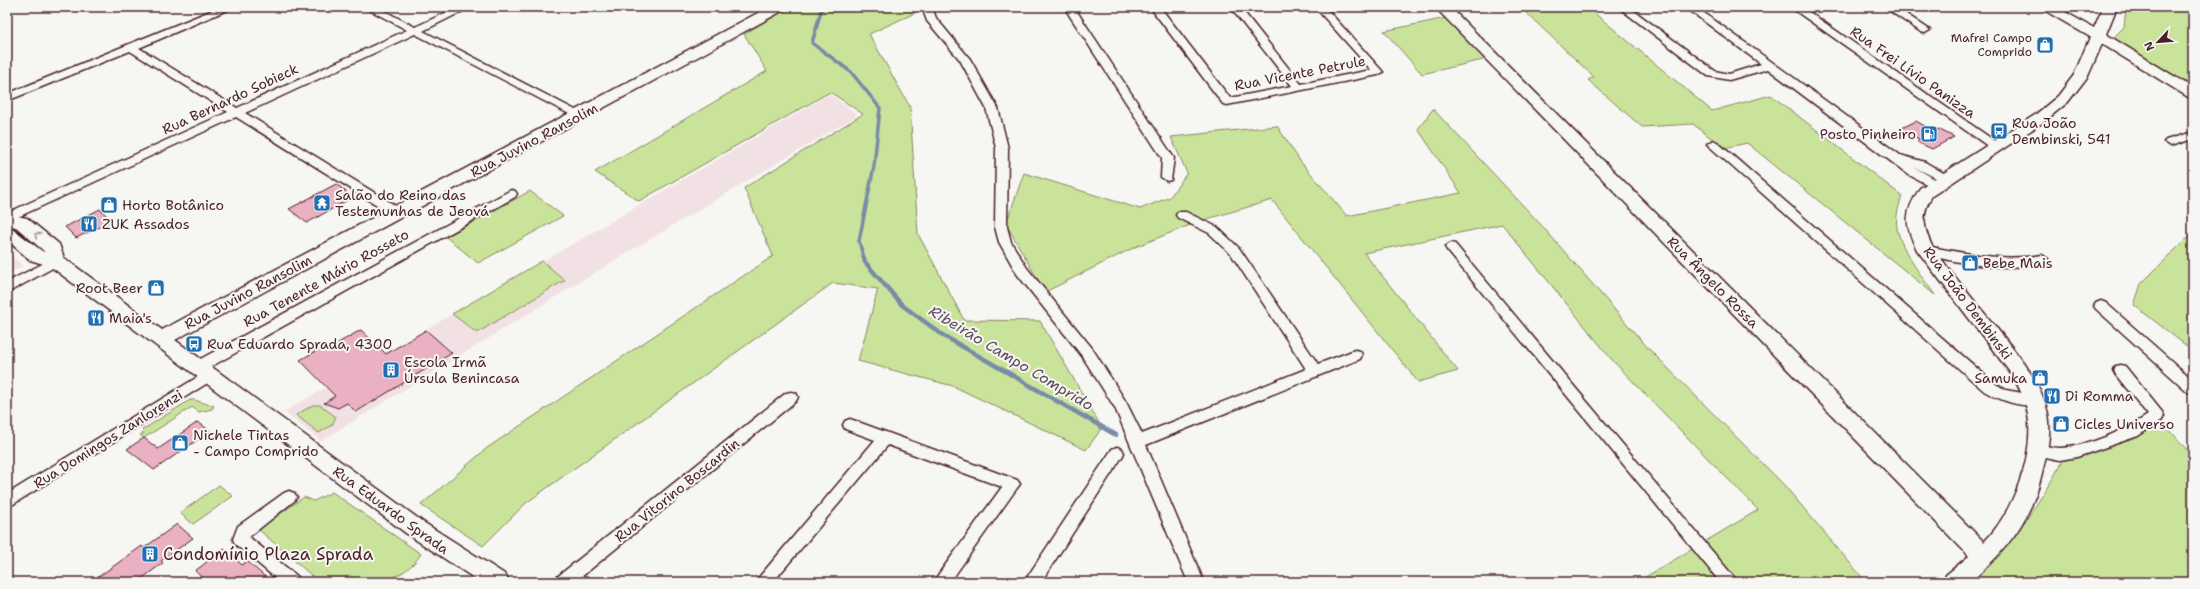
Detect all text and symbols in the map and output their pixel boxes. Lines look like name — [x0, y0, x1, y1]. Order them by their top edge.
street label: Rua Frei Lívio Panizza — [1847, 22, 1979, 122]
north arrow — [2138, 22, 2178, 62]
place label: Mafrei Campo Comprido — [1951, 30, 2032, 60]
shop icon: Mafrei Campo Comprido — [2035, 35, 2055, 55]
text: N — [2141, 39, 2158, 53]
street label: Rua Vicente Petrule — [1233, 51, 1367, 95]
street label: Rua Bernardo Sobieck — [159, 60, 301, 138]
street label: Rua Juvino Ransolim — [467, 99, 601, 181]
place label: Rua João Dembinski, 541 — [2012, 114, 2110, 148]
bus stop icon: Rua João Dembinski, 541 — [1989, 121, 2009, 141]
fuel station icon: Posto Pinheiro — [1919, 124, 1939, 144]
place label: Posto Pinheiro — [1820, 125, 1916, 143]
place label: Salão do Reino das Testemunhas de Jeová — [335, 186, 489, 220]
temple icon: Salão do Reino das Testemunhas de Jeová — [312, 193, 332, 213]
shop icon: Horto Botânico — [99, 195, 119, 215]
place label: Horto Botânico — [122, 196, 224, 214]
restaurant icon: ZUK Assados — [79, 214, 99, 234]
place label: ZUK Assados — [102, 215, 190, 233]
street label: Rua Tenente Mário Rosseto — [240, 225, 412, 331]
one-way arrow — [34, 232, 41, 239]
street label: Rua Ângelo Rossa — [1663, 232, 1763, 332]
street label: Rua João Dembinski — [1920, 243, 2016, 363]
street label: Rua Juvino Ransolim — [181, 251, 315, 333]
shop icon: Bebe Mais — [1960, 253, 1980, 273]
place label: Bebe Mais — [1983, 254, 2053, 272]
shop icon: Root Beer — [146, 278, 166, 298]
place label: Root Beer — [76, 279, 143, 297]
water label: Ribeirão Campo Comprido — [925, 301, 1097, 415]
restaurant icon: Maia's — [86, 308, 106, 328]
place label: Maia's — [109, 309, 152, 327]
bus stop icon: Rua Eduardo Sprada, 4300 — [184, 334, 204, 354]
place label: Rua Eduardo Sprada, 4300 — [207, 335, 392, 353]
place label: Escola Irmã Úrsula Benincasa — [404, 353, 520, 387]
building icon: Escola Irmã Úrsula Benincasa — [381, 360, 401, 380]
shop icon: Samuka — [2030, 368, 2050, 388]
place label: Samuka — [1974, 369, 2027, 387]
street label: Rua Domingos Zanlorenzi — [30, 386, 186, 492]
restaurant icon: Di Romma — [2042, 386, 2062, 406]
place label: Di Romma — [2065, 387, 2134, 405]
shop icon: Cicles Universo — [2051, 414, 2071, 434]
place label: Cicles Universo — [2074, 415, 2174, 433]
place label: Nichele Tintas - Campo Comprido — [193, 426, 318, 460]
shop icon: Nichele Tintas - Campo Comprido — [170, 433, 190, 453]
street label: Rua Vitorino Boscardin — [611, 434, 743, 546]
street label: Rua Eduardo Sprada — [329, 462, 453, 558]
place label: Condomínio Plaza Sprada — [163, 543, 374, 565]
building icon: Condomínio Plaza Sprada — [140, 544, 160, 564]

